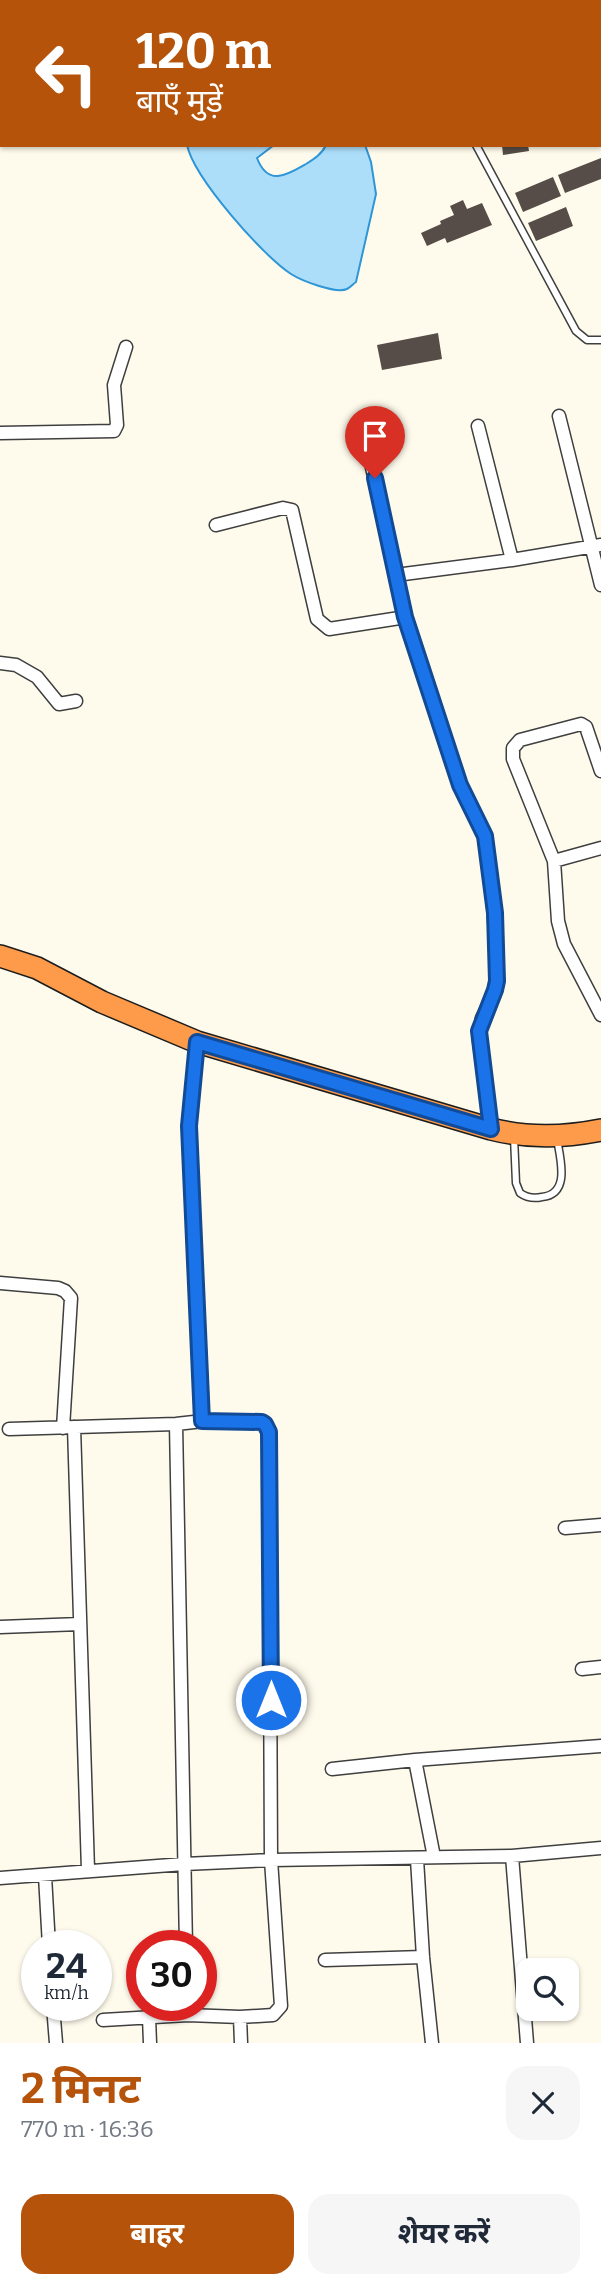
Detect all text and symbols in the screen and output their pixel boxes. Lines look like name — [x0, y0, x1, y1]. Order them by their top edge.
text: 120 m — [136, 22, 271, 81]
icon: left — [21, 28, 112, 119]
text: बाएँ मुड़ें — [136, 82, 223, 120]
pin — [345, 406, 405, 478]
icon: arrive — [356, 417, 394, 455]
position arrow — [234, 1663, 308, 1737]
speed limit sign: 30 — [126, 1930, 217, 2021]
text: 24 — [46, 1945, 87, 1987]
map controls — [516, 1958, 579, 2021]
button: search — [516, 1958, 579, 2021]
text: km/h — [44, 1982, 89, 2004]
text: 2 मिनट — [21, 2064, 140, 2114]
button: close — [506, 2066, 580, 2140]
text: 770 m · 16:36 — [21, 2115, 153, 2143]
button: बाहर — [21, 2194, 294, 2274]
button: शेयर करें — [308, 2194, 580, 2274]

